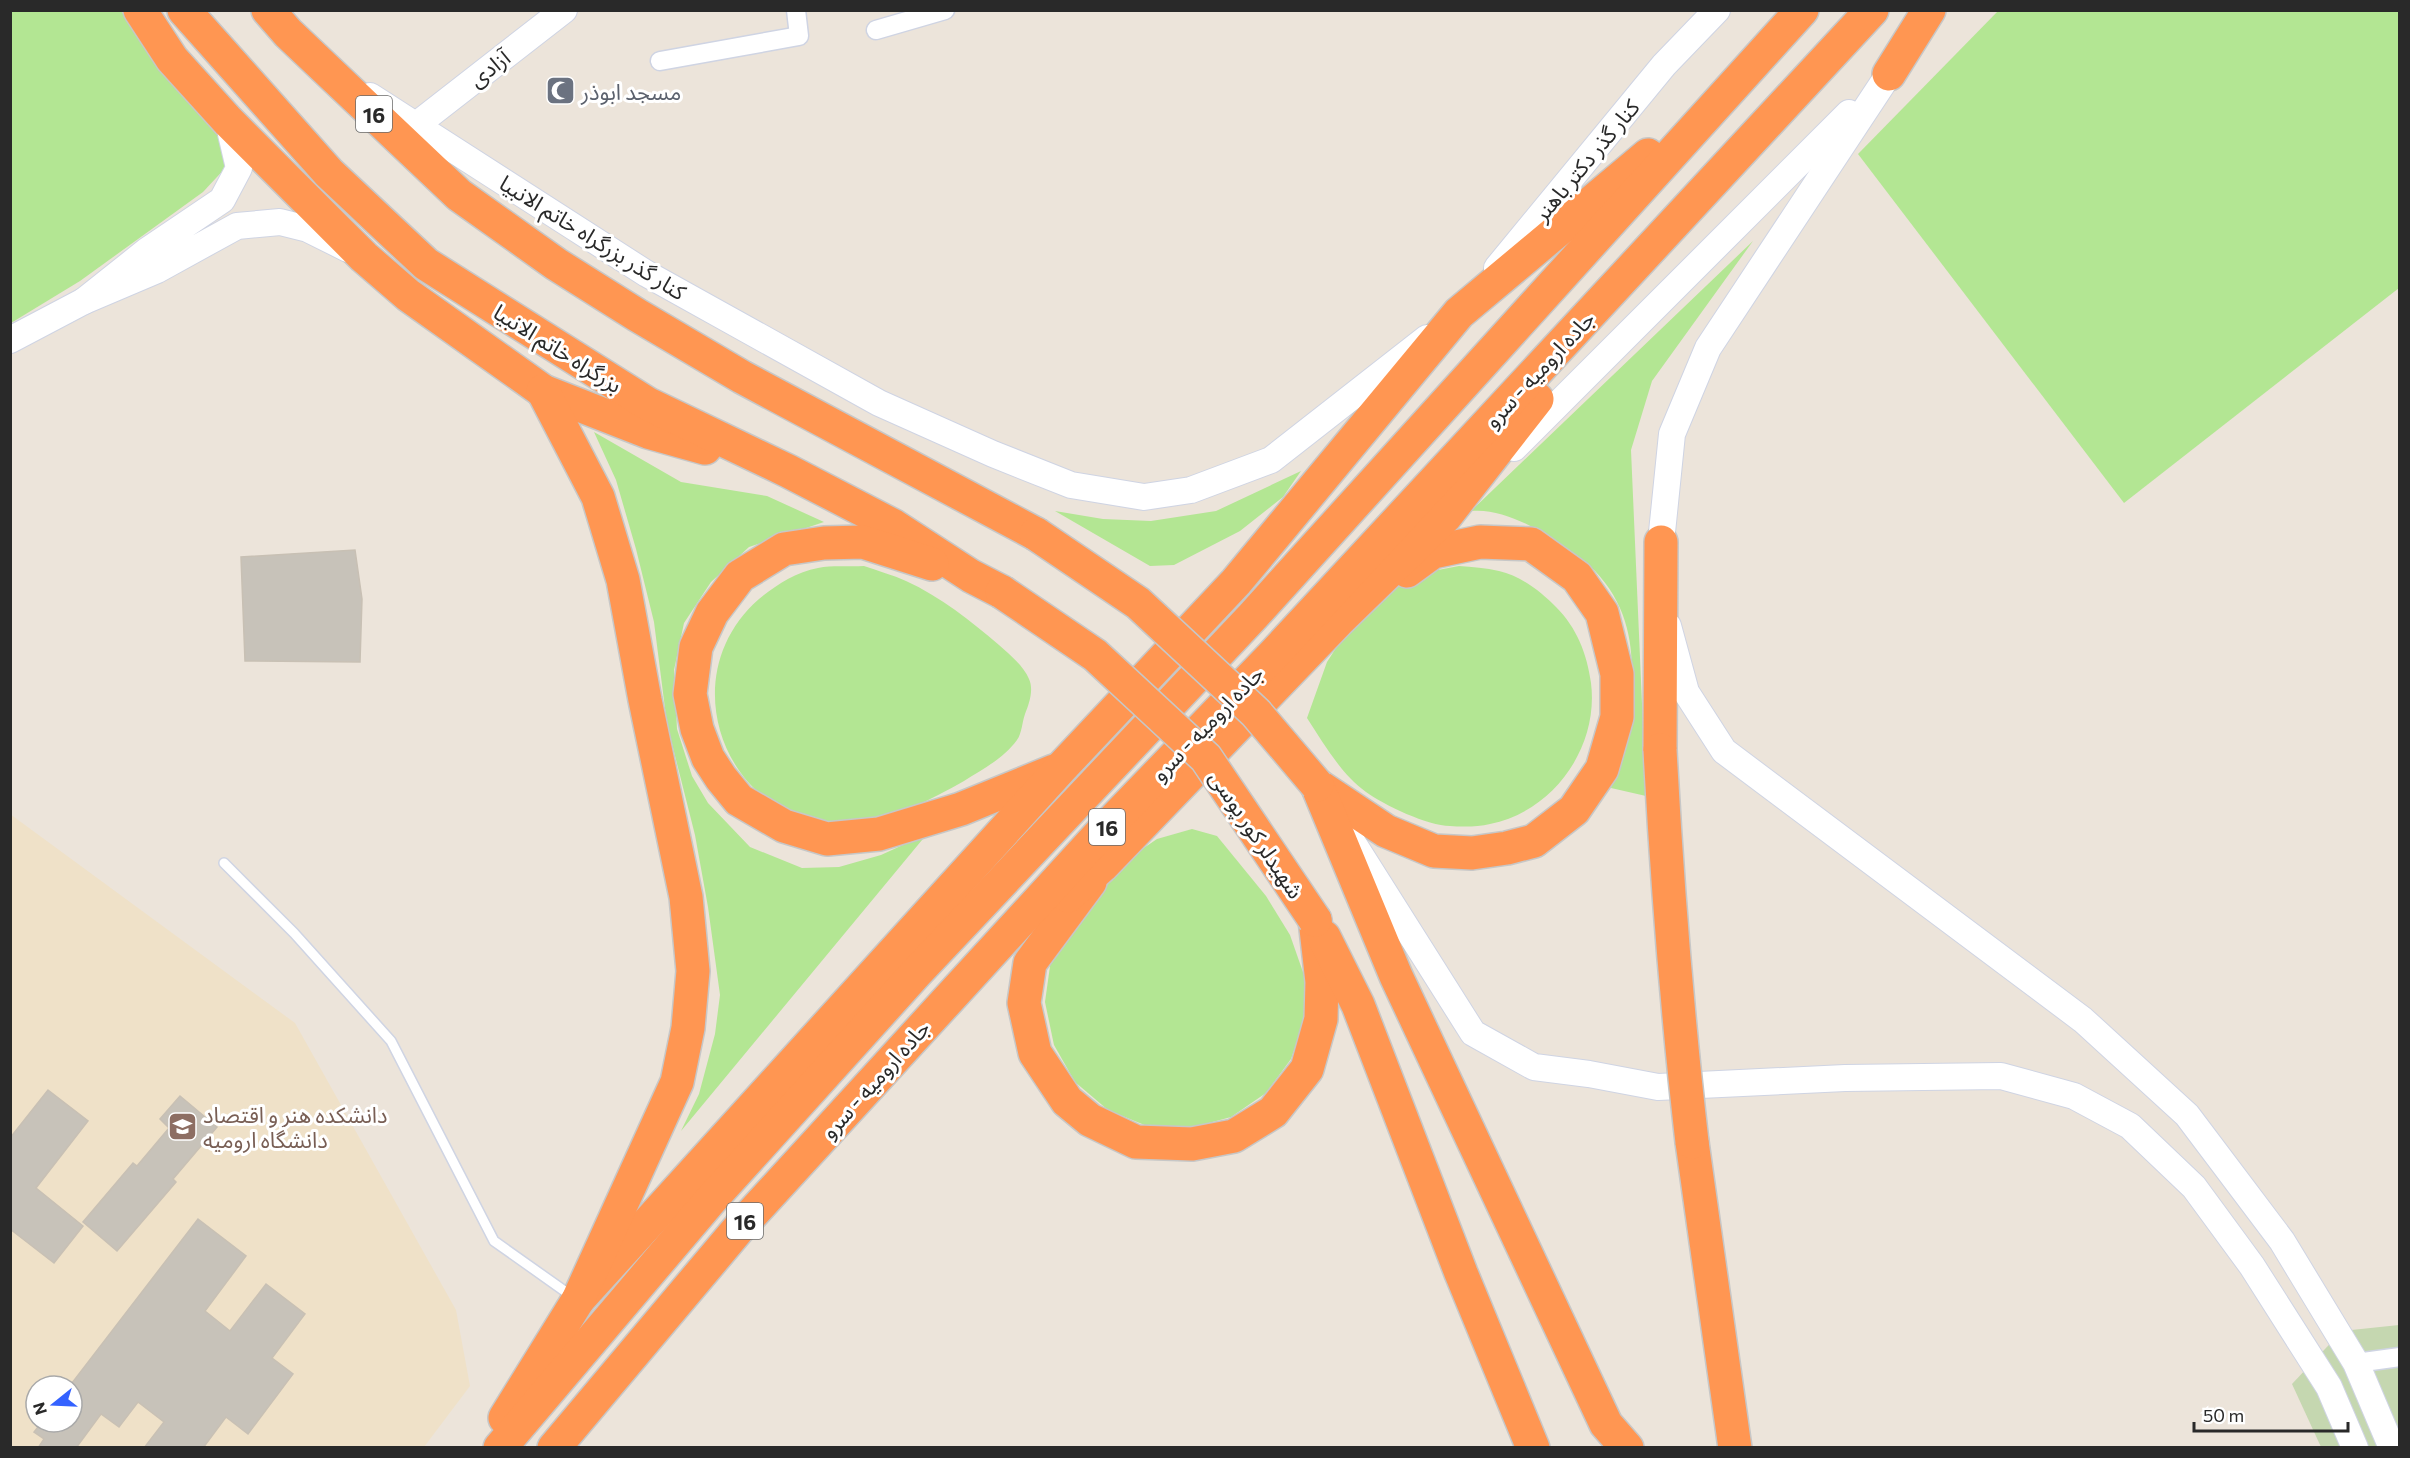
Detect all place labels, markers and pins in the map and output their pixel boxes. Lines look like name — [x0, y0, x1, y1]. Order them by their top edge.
mosque icon: مسجد ابوذر — [544, 75, 576, 107]
place label: مسجد ابوذر — [580, 78, 681, 106]
place label: دانشکده هنر و اقتصاد دانشگاه ارومیه — [203, 1101, 388, 1154]
school or university icon: دانشکده هنر و اقتصاد دانشگاه ارومیه — [166, 1111, 198, 1143]

